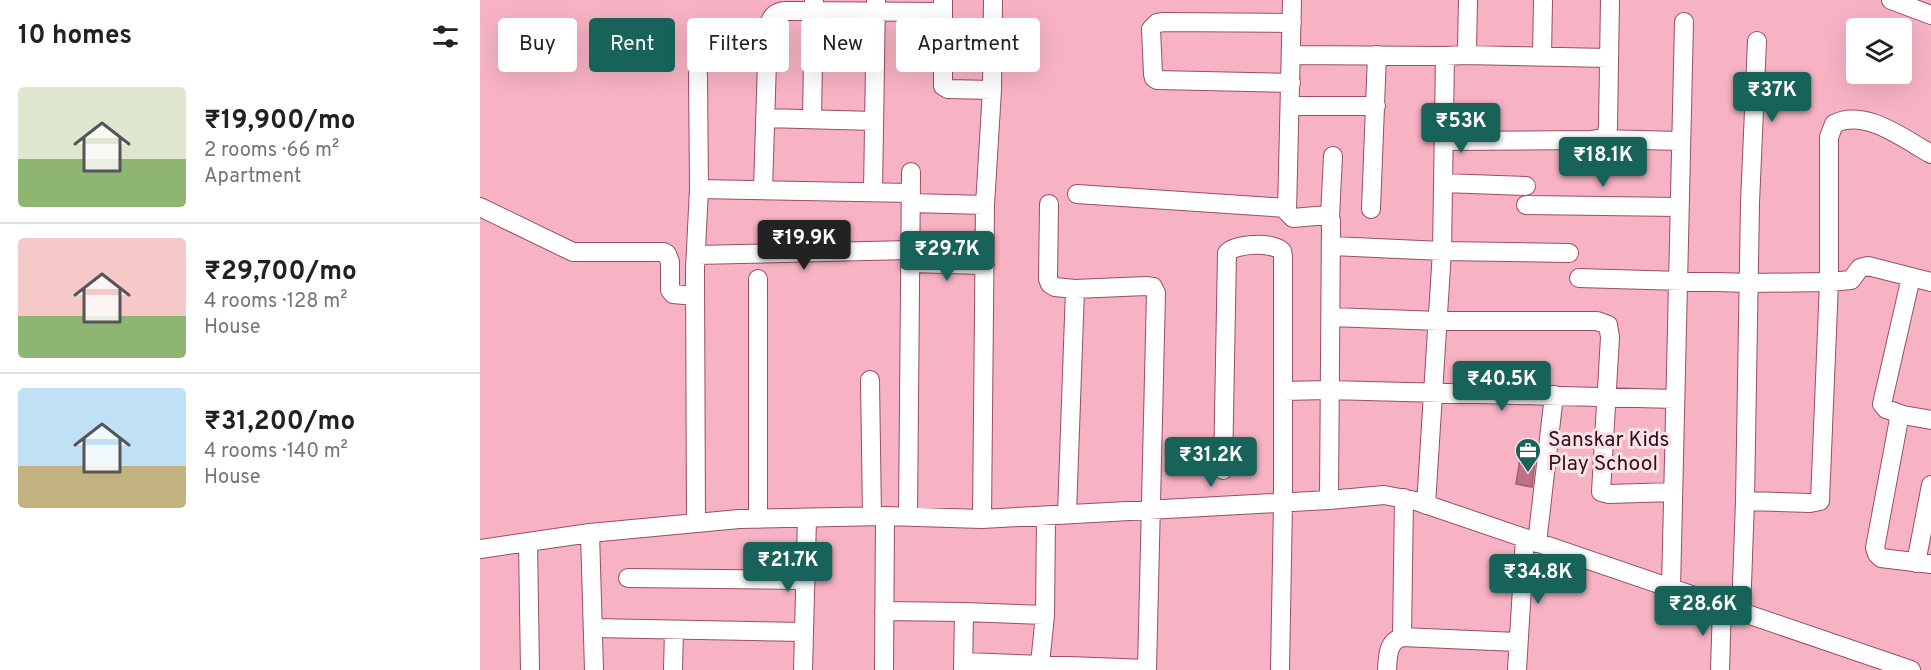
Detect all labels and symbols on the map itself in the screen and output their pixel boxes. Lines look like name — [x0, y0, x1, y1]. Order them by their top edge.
pin: ₹37K — [1736, 72, 1808, 123]
pin: ₹53K — [1425, 103, 1497, 154]
pin: ₹18.1K — [1554, 137, 1652, 188]
pin: ₹19.9K — [755, 220, 853, 271]
pin: ₹29.7K — [898, 231, 996, 282]
pin: ₹40.5K — [1453, 361, 1551, 412]
place label: Sanskar Kids Play School — [1548, 427, 1669, 478]
office icon: Sanskar Kids Play School — [1513, 436, 1543, 474]
pin: ₹31.2K — [1162, 437, 1260, 488]
pin: ₹21.7K — [739, 542, 837, 593]
pin: ₹34.8K — [1489, 554, 1587, 605]
pin: ₹28.6K — [1654, 586, 1752, 637]

